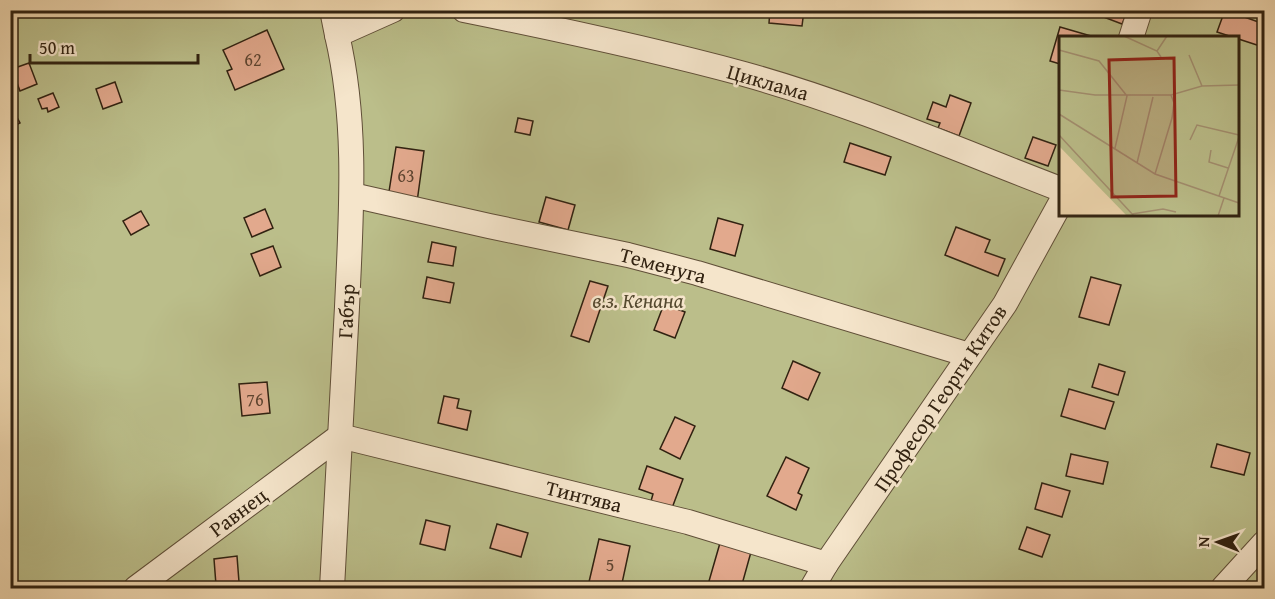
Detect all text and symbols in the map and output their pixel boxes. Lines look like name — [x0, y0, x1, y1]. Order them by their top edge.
scale bar — [30, 27, 198, 65]
text: 50 m — [39, 34, 75, 61]
inset map — [1059, 36, 1239, 216]
house number: 62 — [244, 46, 262, 73]
street label: Циклама — [724, 56, 812, 108]
house number: 63 — [397, 162, 415, 189]
street label: Теменуга — [616, 239, 710, 291]
street label: Габър — [329, 283, 363, 339]
park label: в.з. Кенана — [593, 285, 684, 316]
street label: Професор Георги Китов — [866, 298, 1014, 498]
house number: 76 — [246, 386, 264, 413]
street label: Тинтява — [543, 472, 625, 520]
street label: Равнец — [203, 480, 274, 544]
north arrow — [1188, 512, 1248, 572]
text: N — [1191, 536, 1215, 547]
house number: 5 — [606, 551, 614, 578]

